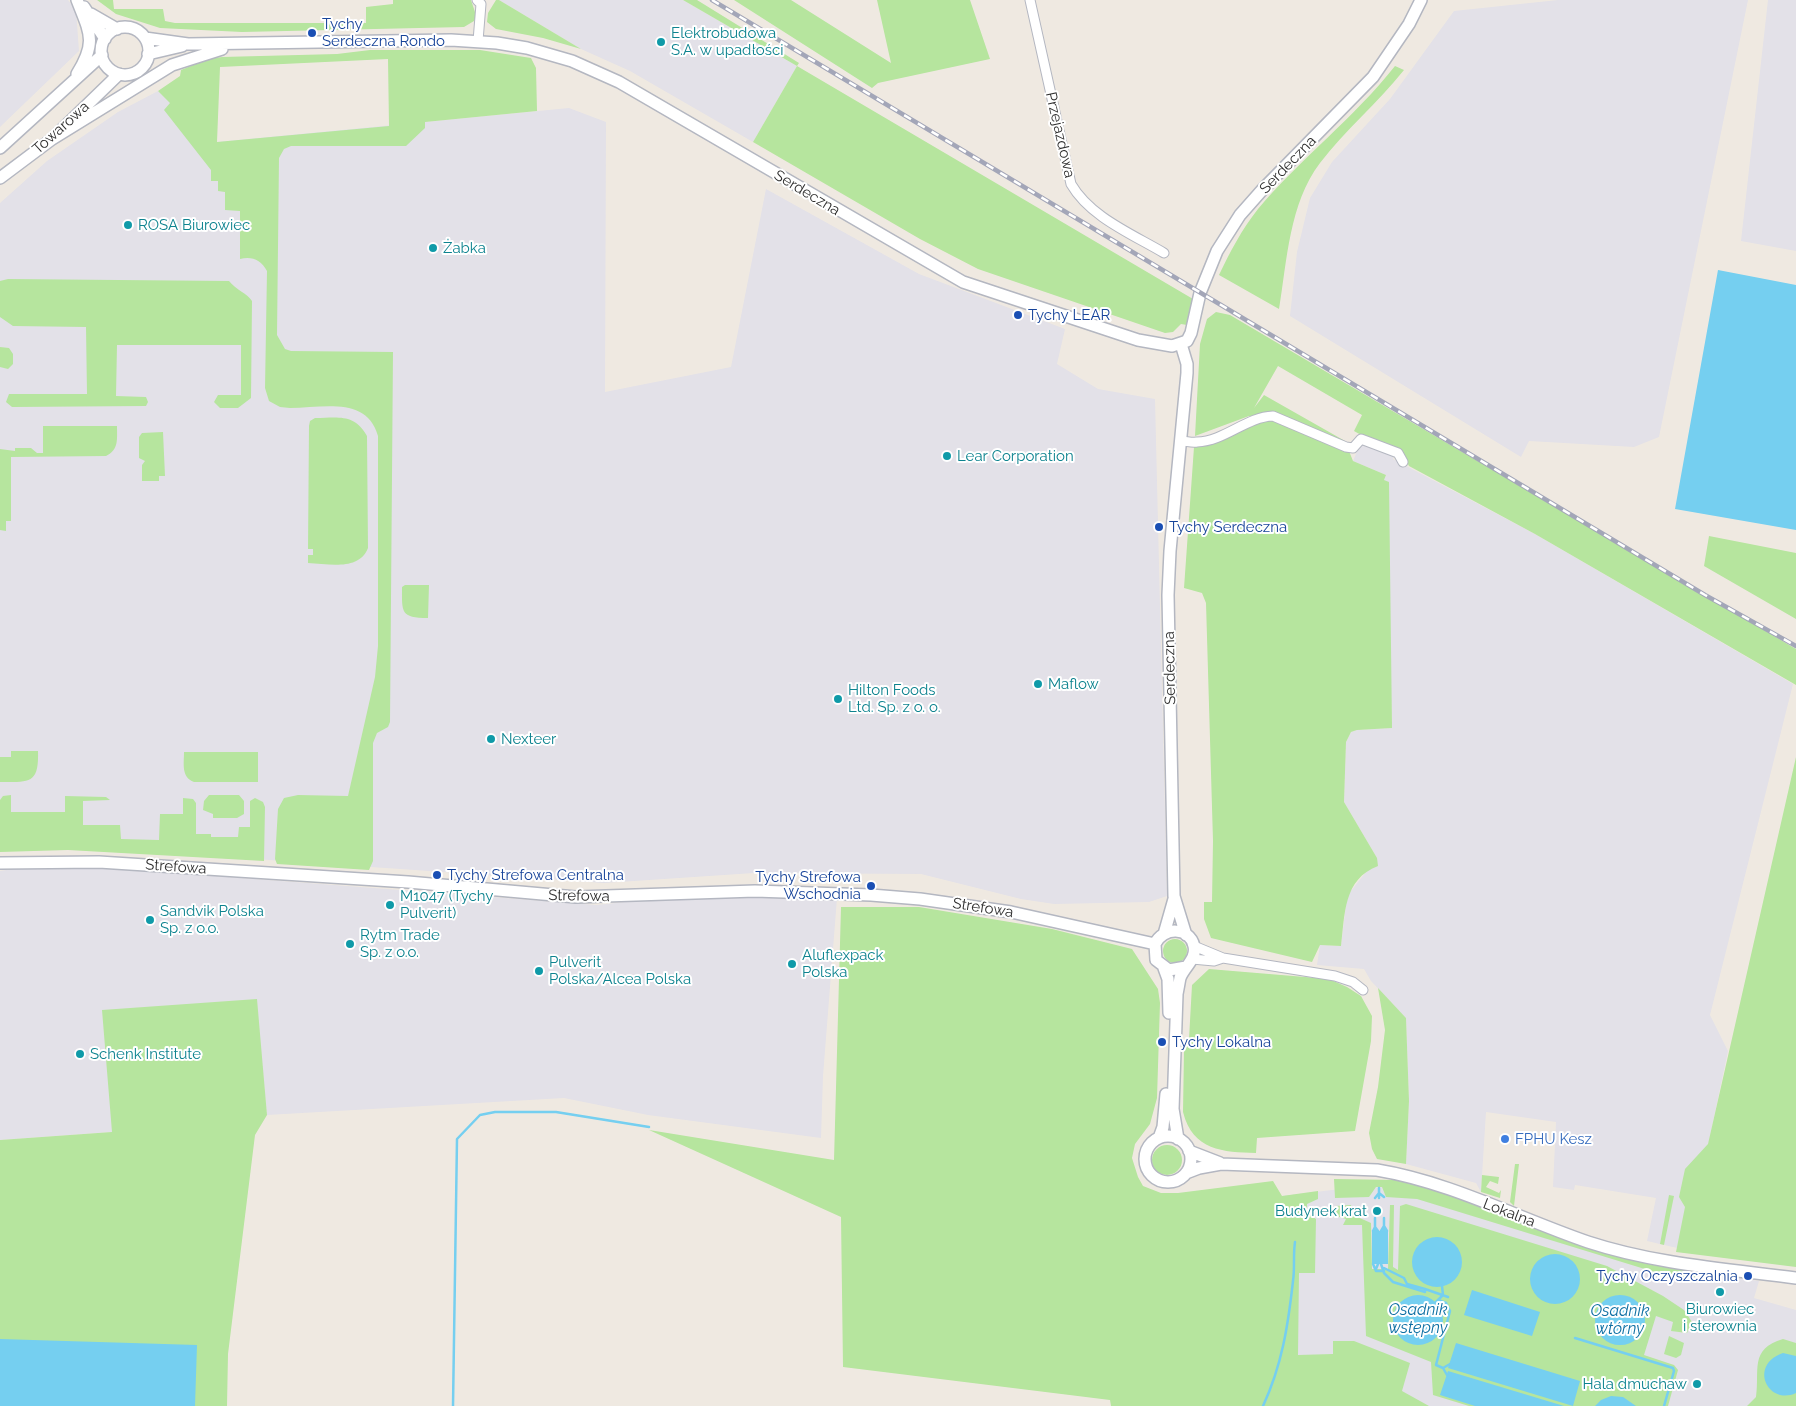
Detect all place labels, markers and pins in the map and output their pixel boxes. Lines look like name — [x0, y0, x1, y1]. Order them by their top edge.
place label: Tychy Serdeczna Rondo — [322, 15, 445, 50]
place label: Elektrobudowa S.A. w upadłości — [671, 24, 783, 59]
marker: Tychy Serdeczna Rondo — [306, 27, 318, 39]
marker: Elektrobudowa S.A. w upadłości — [655, 36, 667, 48]
place label: ROSA Biurowiec — [138, 216, 250, 234]
marker: ROSA Biurowiec — [122, 219, 134, 231]
place label: Żabka — [443, 239, 486, 257]
marker: Żabka — [427, 242, 439, 254]
place label: Tychy LEAR — [1028, 306, 1110, 324]
marker: Tychy LEAR — [1012, 309, 1024, 321]
place label: Lear Corporation — [957, 447, 1074, 465]
marker: Lear Corporation — [941, 450, 953, 462]
place label: Tychy Serdeczna — [1169, 518, 1287, 536]
marker: Tychy Serdeczna — [1153, 521, 1165, 533]
place label: Maflow — [1048, 675, 1099, 693]
marker: Maflow — [1032, 678, 1044, 690]
place label: Hilton Foods Ltd. Sp. z o. o. — [848, 681, 940, 716]
marker: Hilton Foods Ltd. Sp. z o. o. — [832, 693, 844, 705]
place label: Nexteer — [501, 730, 556, 748]
marker: Nexteer — [485, 733, 497, 745]
place label: Tychy Strefowa Centralna — [447, 866, 624, 884]
place label: Tychy Strefowa Wschodnia — [755, 868, 861, 903]
marker: Tychy Strefowa Centralna — [431, 869, 443, 881]
marker: Tychy Strefowa Wschodnia — [865, 880, 877, 892]
place label: M1047 (Tychy Pulverit) — [400, 887, 493, 922]
marker: M1047 (Tychy Pulverit) — [384, 899, 396, 911]
place label: Sandvik Polska Sp. z o.o. — [160, 902, 264, 937]
marker: Sandvik Polska Sp. z o.o. — [144, 914, 156, 926]
place label: Rytm Trade Sp. z o.o. — [360, 926, 440, 961]
marker: Rytm Trade Sp. z o.o. — [344, 938, 356, 950]
place label: Aluflexpack Polska — [802, 946, 884, 981]
place label: Pulverit Polska/Alcea Polska — [549, 953, 691, 988]
marker: Aluflexpack Polska — [786, 958, 798, 970]
marker: Pulverit Polska/Alcea Polska — [533, 965, 545, 977]
place label: Tychy Lokalna — [1172, 1033, 1271, 1051]
marker: Tychy Lokalna — [1156, 1036, 1168, 1048]
place label: Schenk Institute — [90, 1045, 201, 1063]
marker: Schenk Institute — [74, 1048, 86, 1060]
place label: FPHU Kesz — [1515, 1130, 1592, 1148]
marker: FPHU Kesz — [1499, 1133, 1511, 1145]
place label: Budynek krat — [1275, 1202, 1367, 1220]
marker: Budynek krat — [1371, 1205, 1383, 1217]
place label: Tychy Oczyszczalnia — [1596, 1267, 1738, 1285]
marker: Tychy Oczyszczalnia — [1742, 1270, 1754, 1282]
marker: Biurowiec i sterownia — [1714, 1286, 1726, 1298]
place label: Biurowiec i sterownia — [1683, 1300, 1757, 1335]
place label: Hala dmuchaw — [1583, 1375, 1687, 1393]
marker: Hala dmuchaw — [1691, 1378, 1703, 1390]

